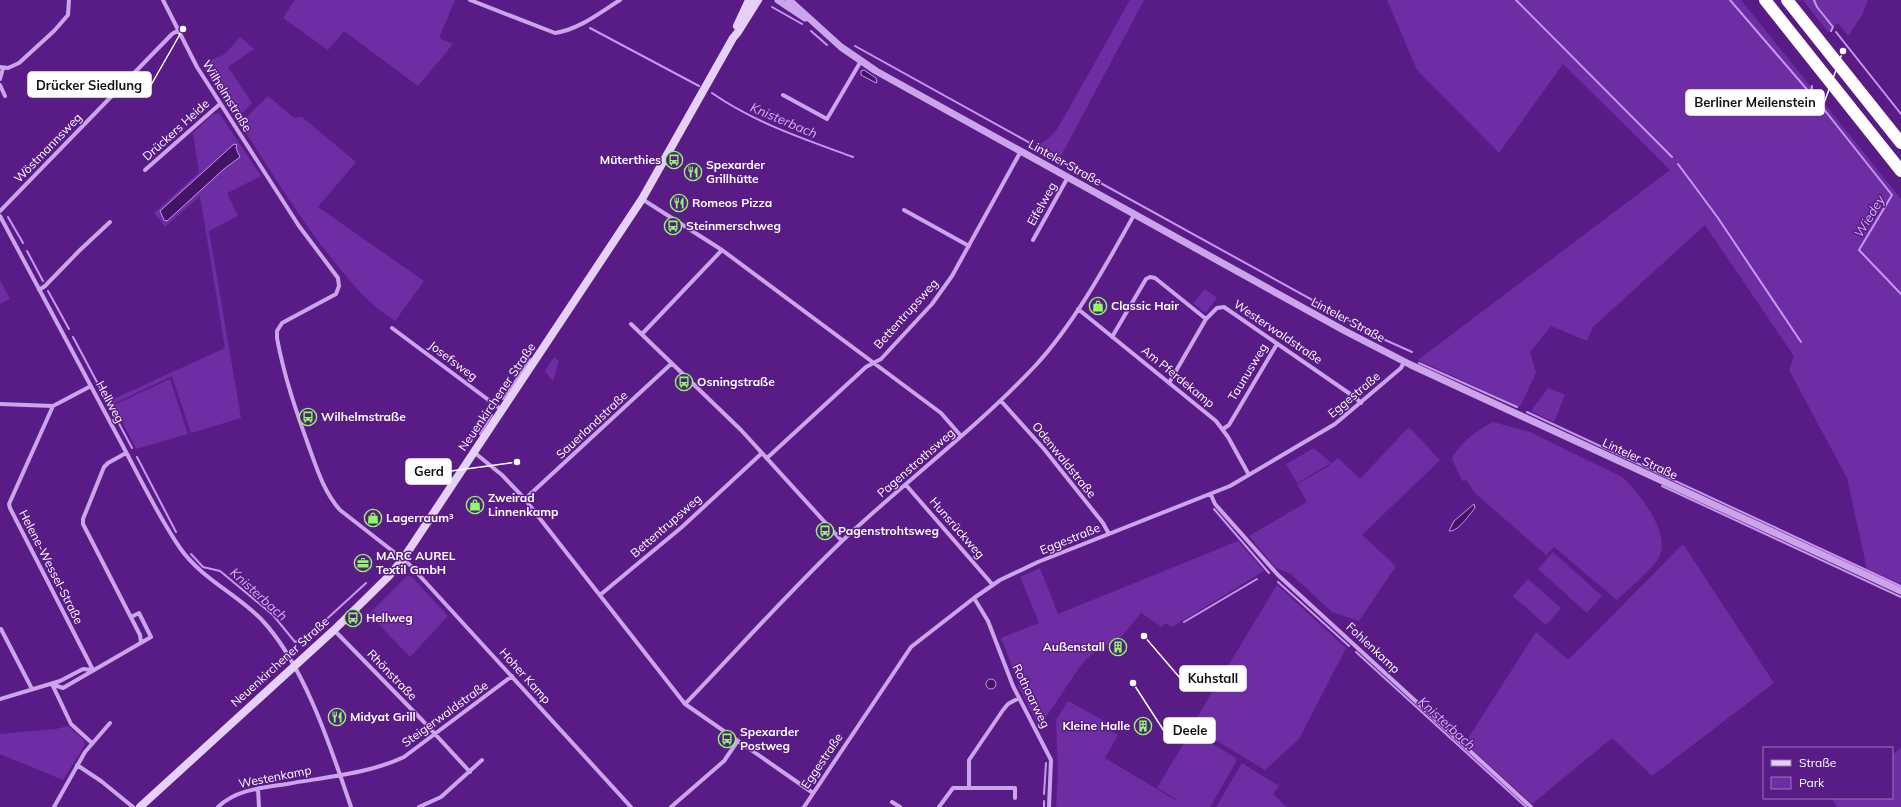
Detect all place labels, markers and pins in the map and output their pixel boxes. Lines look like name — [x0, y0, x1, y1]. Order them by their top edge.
callout: Drücker Siedlung — [28, 72, 151, 97]
callout: Berliner Meilenstein — [1686, 90, 1824, 115]
bus stop icon: Müterthies — [664, 150, 684, 170]
place label: Müterthies — [600, 152, 661, 167]
place label: Spexarder Grillhütte — [706, 157, 765, 186]
restaurant icon: Spexarder Grillhütte — [683, 162, 703, 182]
restaurant icon: Romeos Pizza — [669, 193, 689, 213]
place label: Romeos Pizza — [692, 195, 772, 210]
bus stop icon: Steinmerschweg — [663, 216, 683, 236]
place label: Steinmerschweg — [686, 218, 781, 233]
shop icon: Classic Hair — [1088, 296, 1108, 316]
place label: Classic Hair — [1111, 298, 1179, 313]
bus stop icon: Osningstraße — [674, 372, 694, 392]
place label: Osningstraße — [697, 374, 775, 389]
bus stop icon: Wilhelmstraße — [298, 407, 318, 427]
place label: Wilhelmstraße — [321, 409, 406, 424]
callout: Gerd — [406, 459, 451, 484]
place label: Zweirad Linnenkamp — [488, 490, 558, 519]
shop icon: Zweirad Linnenkamp — [465, 495, 485, 515]
shop icon: Lagerraum³ — [363, 508, 383, 528]
place label: Lagerraum³ — [386, 510, 454, 525]
bus stop icon: Pagenstrohtsweg — [815, 521, 835, 541]
place label: Pagenstrohtsweg — [838, 523, 939, 538]
place label: MARC AUREL Textil GmbH — [376, 548, 456, 577]
office icon: MARC AUREL Textil GmbH — [353, 553, 373, 573]
bus stop icon: Hellweg — [343, 608, 363, 628]
place label: Hellweg — [366, 610, 413, 625]
building icon: Außenstall — [1108, 637, 1128, 657]
place label: Außenstall — [1043, 639, 1105, 654]
callout: Kuhstall — [1180, 666, 1246, 691]
restaurant icon: Midyat Grill — [327, 707, 347, 727]
place label: Midyat Grill — [350, 709, 416, 724]
building icon: Kleine Halle — [1133, 716, 1153, 736]
place label: Kleine Halle — [1062, 718, 1130, 733]
callout: Deele — [1164, 718, 1215, 743]
place label: Spexarder Postweg — [740, 724, 799, 753]
bus stop icon: Spexarder Postweg — [717, 729, 737, 749]

